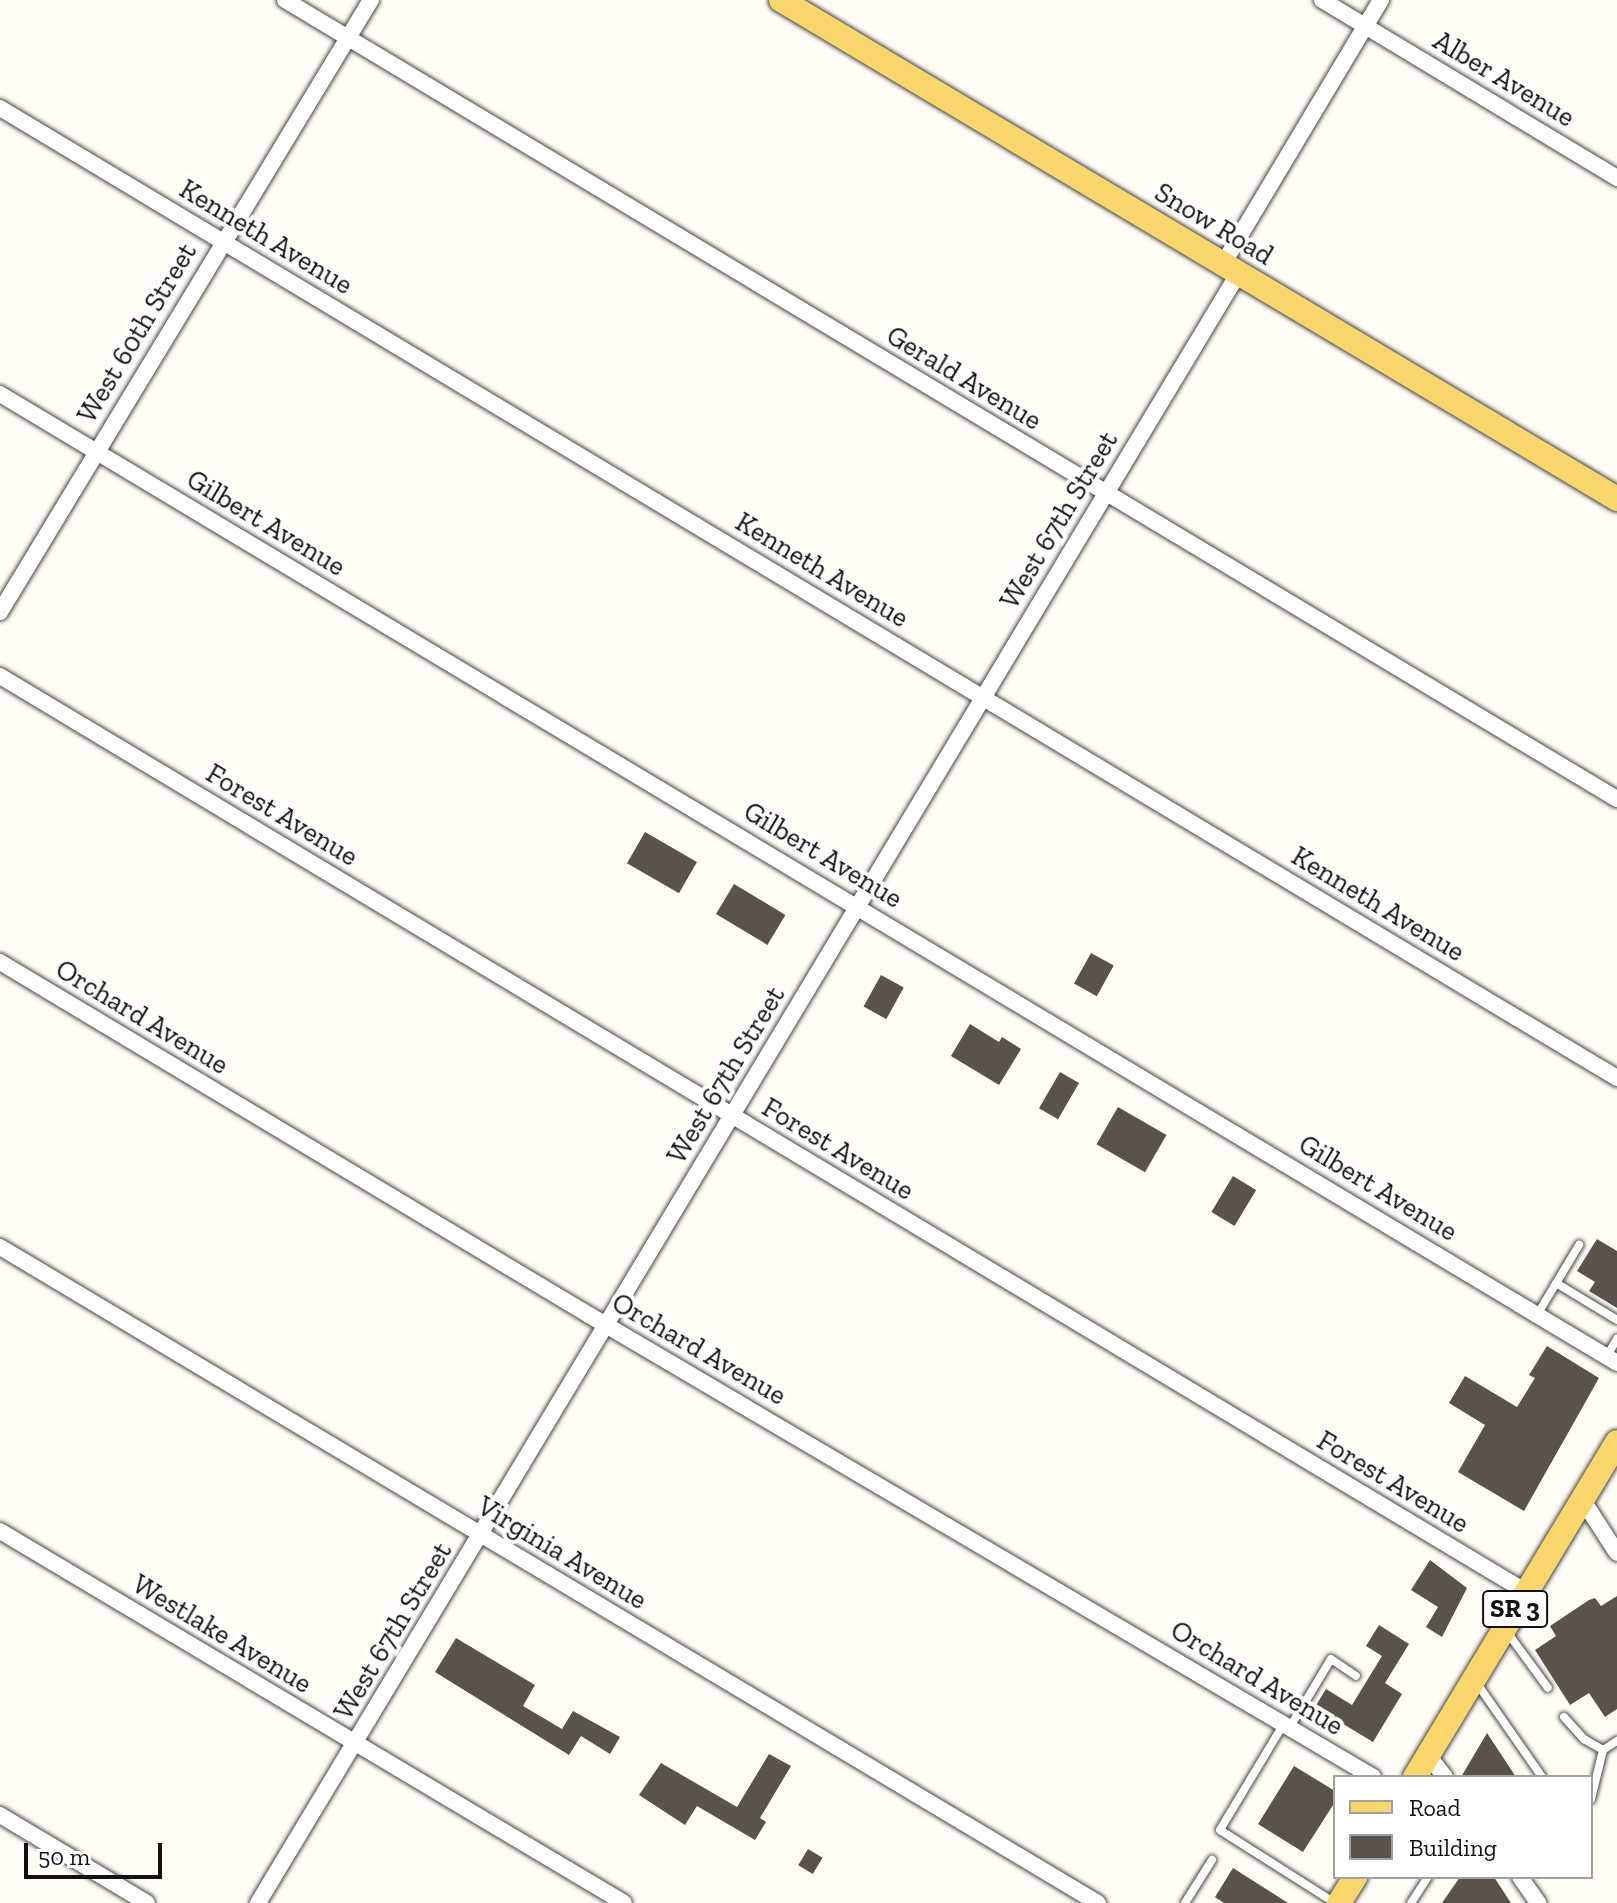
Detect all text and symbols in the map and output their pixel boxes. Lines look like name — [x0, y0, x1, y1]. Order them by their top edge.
street label: Alber Avenue — [1427, 23, 1581, 135]
street label: Kenneth Avenue — [173, 172, 359, 302]
street label: Snow Road — [1148, 175, 1280, 273]
street label: West 60th Street — [70, 237, 204, 429]
street label: Gerald Avenue — [880, 318, 1048, 438]
street label: West 67th Street — [993, 425, 1125, 615]
street label: Gilbert Avenue — [180, 462, 352, 584]
street label: Kenneth Avenue — [729, 505, 915, 635]
street label: Forest Avenue — [200, 756, 364, 874]
street label: Gilbert Avenue — [737, 794, 909, 916]
street label: Kenneth Avenue — [1285, 839, 1471, 969]
street label: Orchard Avenue — [49, 952, 235, 1082]
street label: West 67th Street — [660, 980, 792, 1170]
street label: Forest Avenue — [756, 1090, 920, 1208]
street label: Gilbert Avenue — [1292, 1127, 1464, 1249]
street label: Orchard Avenue — [606, 1285, 792, 1413]
street label: Forest Avenue — [1311, 1423, 1475, 1541]
street label: Virginia Avenue — [471, 1489, 653, 1617]
street label: West 67th Street — [327, 1536, 459, 1726]
street label: Westlake Avenue — [126, 1567, 318, 1701]
road number: SR 3 — [1481, 1587, 1549, 1631]
street label: Orchard Avenue — [1164, 1613, 1350, 1743]
legend — [1333, 1775, 1593, 1879]
text: Road — [1409, 1793, 1461, 1822]
scale bar — [28, 1827, 166, 1877]
text: Building — [1409, 1833, 1497, 1862]
text: 50 m — [38, 1842, 90, 1871]

